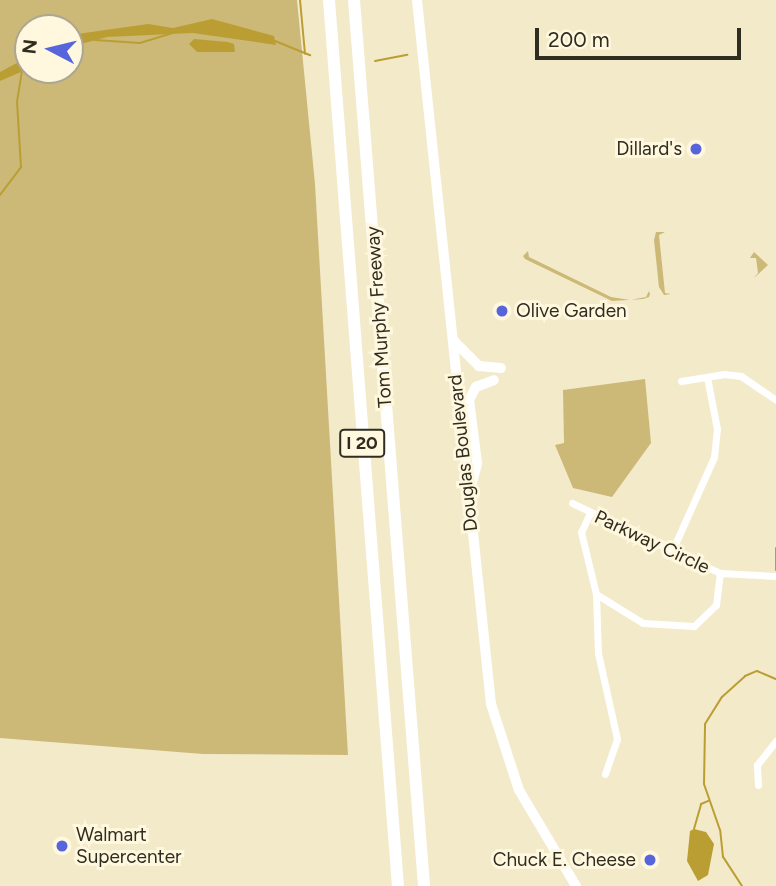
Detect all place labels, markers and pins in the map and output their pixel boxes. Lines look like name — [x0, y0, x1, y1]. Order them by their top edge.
place label: Dillard's — [616, 138, 682, 160]
marker: Dillard's — [688, 141, 704, 157]
place label: Olive Garden — [516, 300, 627, 322]
marker: Olive Garden — [494, 303, 510, 319]
place label: Walmart Supercenter — [76, 824, 181, 868]
marker: Walmart Supercenter — [54, 838, 70, 854]
place label: Chuck E. Cheese — [493, 849, 636, 871]
marker: Chuck E. Cheese — [642, 852, 658, 868]

